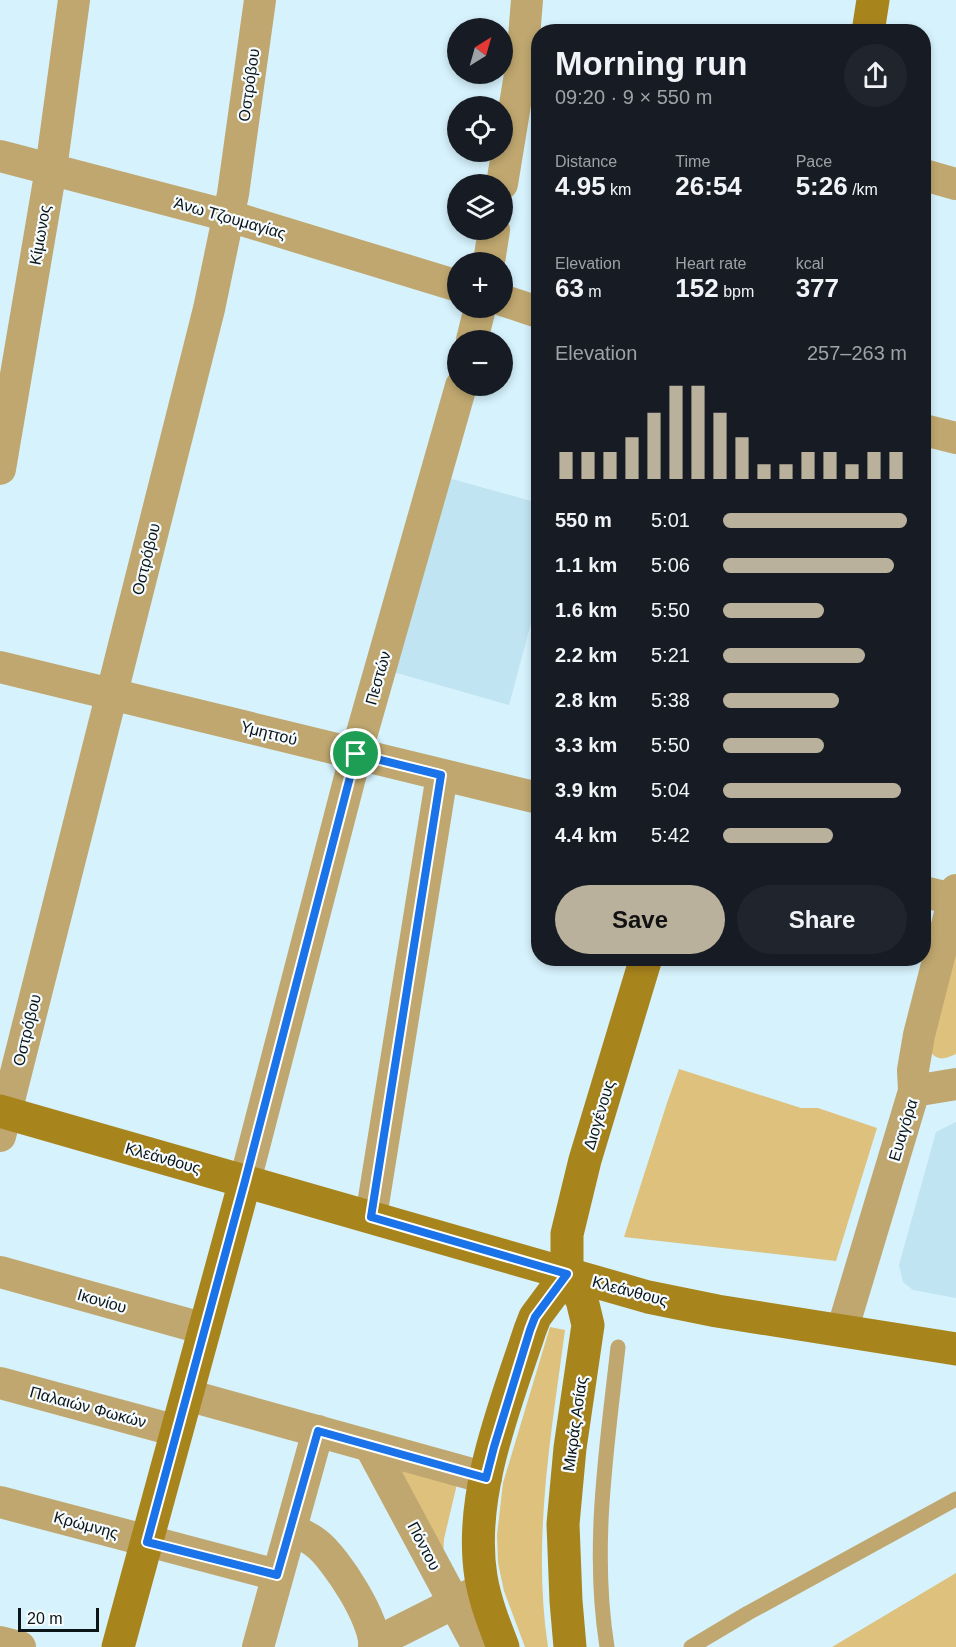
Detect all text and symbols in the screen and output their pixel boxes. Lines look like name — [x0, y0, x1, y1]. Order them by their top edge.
north arrow — [447, 18, 513, 84]
map controls — [447, 18, 513, 396]
button: share — [844, 44, 907, 107]
text: Morning run — [555, 45, 747, 82]
street label: Οστρόβου — [235, 47, 263, 123]
text: 09:20 · 9 × 550 m — [555, 86, 712, 108]
button: locate — [447, 96, 513, 162]
text: Distance — [555, 153, 617, 170]
text: Time — [675, 153, 710, 170]
text: Pace — [796, 153, 832, 170]
text: 4.95 — [555, 171, 606, 201]
text: 26:54 — [675, 171, 742, 201]
text: 5:26 — [796, 171, 848, 201]
button: layers — [447, 174, 513, 240]
text: km — [606, 181, 631, 198]
text: /km — [848, 181, 878, 198]
street label: Άνω Τζουμαγίας — [172, 194, 288, 243]
street label: Κίμωνος — [26, 203, 54, 266]
button: + — [447, 252, 513, 318]
text: Elevation — [555, 255, 621, 272]
text: Heart rate — [675, 255, 746, 272]
text: kcal — [796, 255, 824, 272]
text: 63 — [555, 273, 584, 303]
text: 152 — [675, 273, 719, 303]
text: 377 — [796, 273, 839, 303]
text: m — [584, 283, 602, 300]
text: bpm — [719, 283, 754, 300]
button: − — [447, 330, 513, 396]
text: Elevation — [555, 342, 637, 364]
text: 257–263 m — [807, 342, 907, 364]
text: 550 m — [555, 509, 612, 531]
text: 5:01 — [651, 509, 690, 531]
street label: Οστρόβου — [129, 521, 163, 597]
text: 1.1 km — [555, 554, 617, 576]
text: 5:06 — [651, 554, 690, 576]
text: 1.6 km — [555, 599, 617, 621]
text: 5:50 — [651, 599, 690, 621]
text: 2.2 km — [555, 644, 617, 666]
text: 5:21 — [651, 644, 690, 666]
street label: Πεστών — [362, 649, 394, 707]
text: 2.8 km — [555, 689, 617, 711]
text: 5:38 — [651, 689, 690, 711]
street label: Υμηττού — [239, 718, 299, 748]
pin — [330, 728, 381, 779]
text: 3.3 km — [555, 734, 617, 756]
text: 5:50 — [651, 734, 690, 756]
icon: arrive — [339, 737, 372, 770]
text: 3.9 km — [555, 779, 617, 801]
text: 5:04 — [651, 779, 690, 801]
text: 4.4 km — [555, 824, 617, 846]
text: 5:42 — [651, 824, 690, 846]
button: Save — [555, 885, 725, 954]
button: Share — [737, 885, 907, 954]
street label: Οστρόβου — [10, 992, 44, 1068]
street label: Διογένους — [580, 1078, 618, 1152]
street label: Ευαγόρα — [886, 1097, 920, 1163]
street label: Κλεάνθους — [123, 1139, 203, 1177]
street label: Κλεάνθους — [590, 1273, 670, 1309]
street label: Ικονίου — [75, 1286, 129, 1316]
street label: Μικράς Ασίας — [560, 1375, 590, 1473]
street label: Παλαιών Φωκών — [28, 1383, 148, 1431]
street label: Κρώμνης — [52, 1508, 120, 1542]
street label: Πόντου — [404, 1519, 444, 1573]
scale bar — [18, 1605, 99, 1632]
text: 20 m — [27, 1610, 63, 1627]

